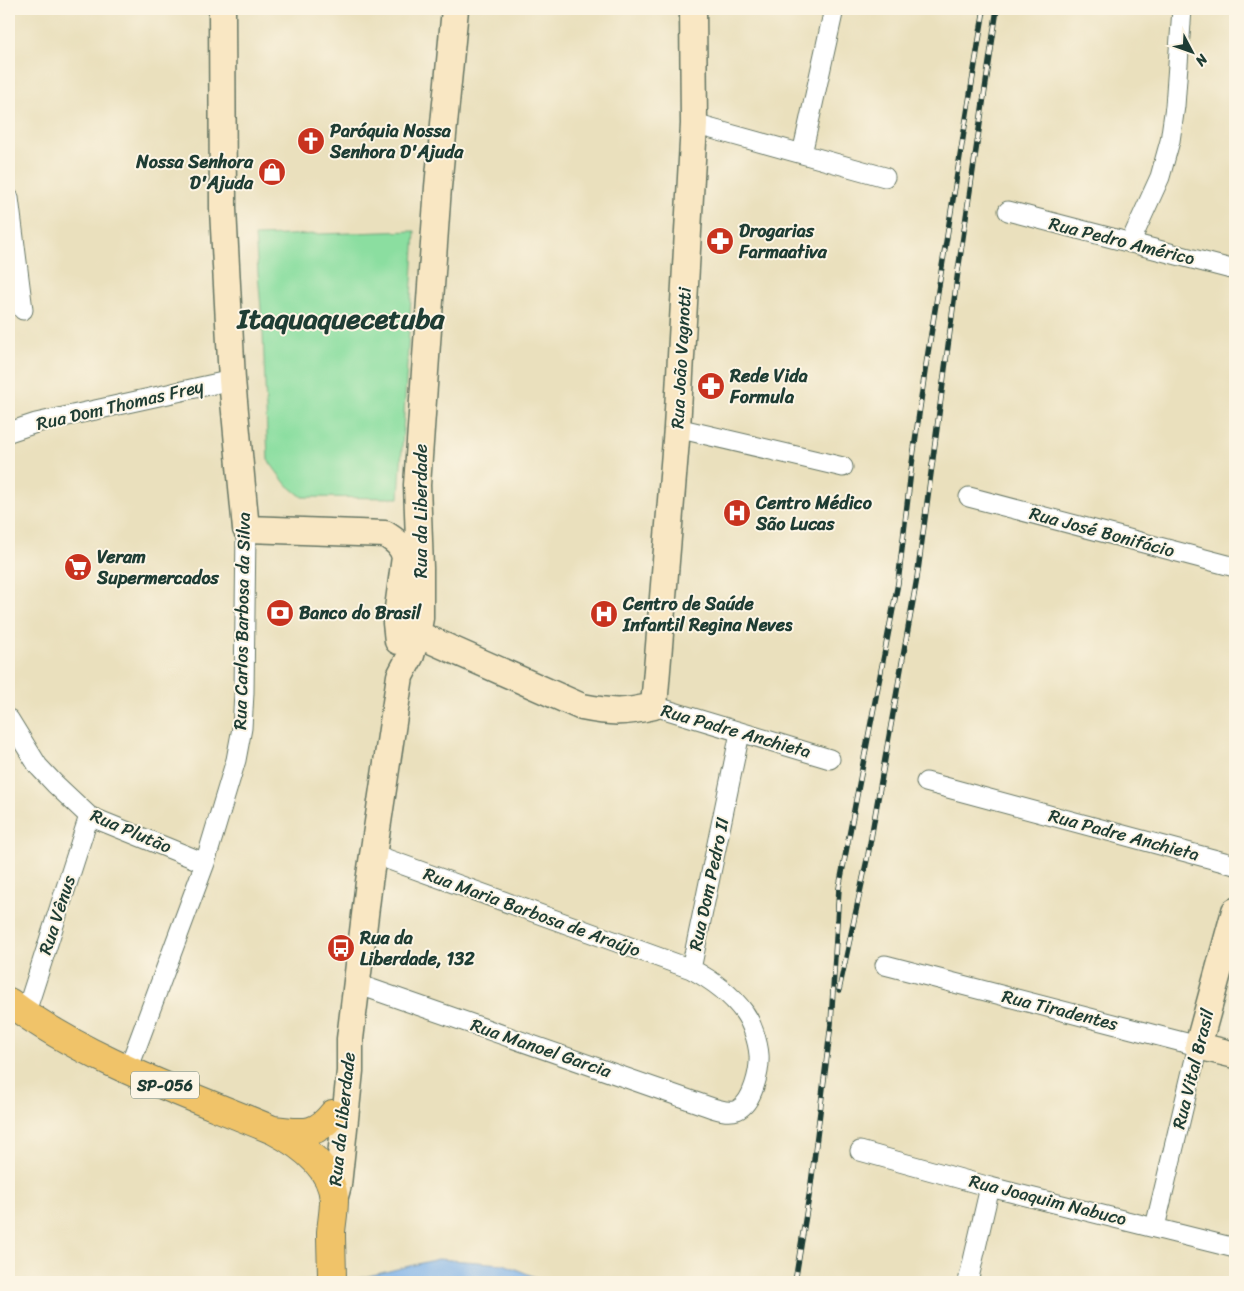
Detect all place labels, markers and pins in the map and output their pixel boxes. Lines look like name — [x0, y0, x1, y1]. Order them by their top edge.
place label: Paróquia Nossa Senhora D'Ajuda — [329, 115, 464, 168]
church icon: Paróquia Nossa Senhora D'Ajuda — [296, 126, 326, 156]
place label: Nossa Senhora D'Ajuda — [135, 146, 254, 199]
shop icon: Nossa Senhora D'Ajuda — [257, 157, 287, 187]
place label: Drogarias Farmaativa — [738, 215, 828, 268]
pharmacy icon: Drogarias Farmaativa — [705, 226, 735, 256]
place label: Rede Vida Formula — [729, 360, 808, 413]
pharmacy icon: Rede Vida Formula — [696, 371, 726, 401]
place label: Centro Médico São Lucas — [755, 487, 873, 540]
hospital icon: Centro Médico São Lucas — [722, 498, 752, 528]
place label: Veram Supermercados — [96, 541, 220, 594]
supermarket icon: Veram Supermercados — [63, 552, 93, 582]
place label: Centro de Saúde Infantil Regina Neves — [622, 588, 793, 641]
place label: Banco do Brasil — [299, 597, 422, 629]
bank icon: Banco do Brasil — [265, 598, 295, 628]
hospital icon: Centro de Saúde Infantil Regina Neves — [589, 599, 619, 629]
place label: Rua da Liberdade, 132 — [359, 922, 475, 975]
bus stop icon: Rua da Liberdade, 132 — [326, 933, 356, 963]

